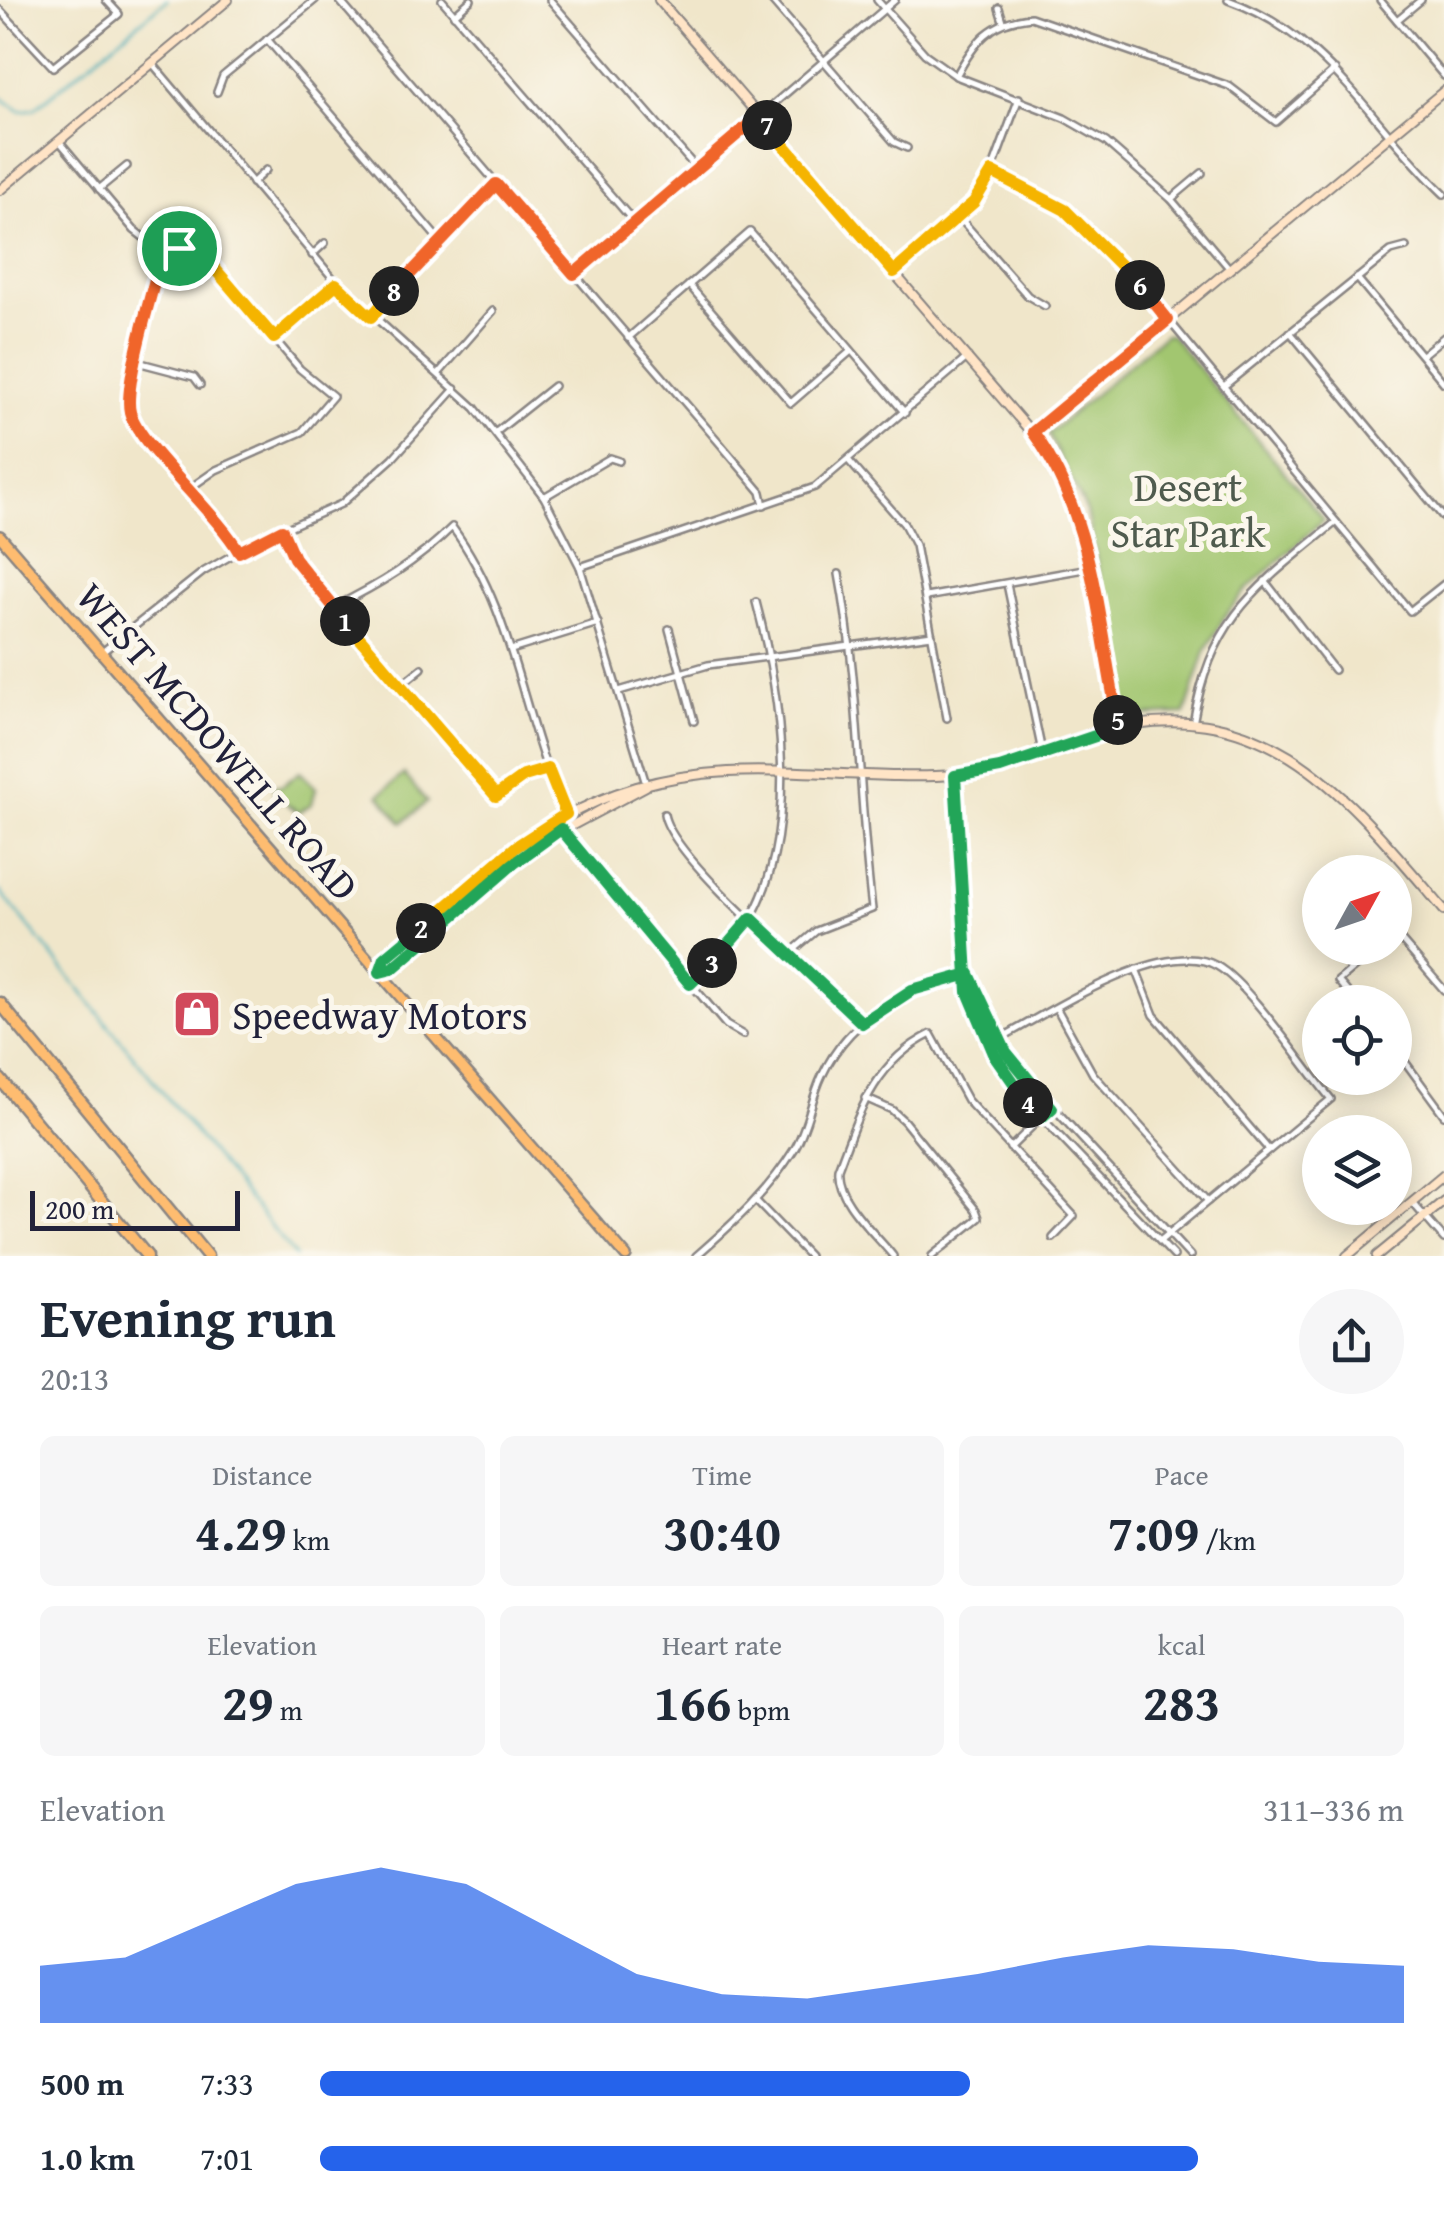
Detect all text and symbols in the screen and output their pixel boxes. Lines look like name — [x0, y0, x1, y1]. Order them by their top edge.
pin: 7 — [742, 100, 792, 150]
text: 7 — [760, 104, 774, 145]
pin — [137, 206, 222, 291]
icon: arrive — [152, 221, 207, 276]
pin: 6 — [1115, 260, 1165, 310]
text: 6 — [1133, 264, 1147, 305]
pin: 8 — [369, 266, 419, 316]
text: 8 — [387, 270, 401, 311]
park label: Desert Star Park — [1110, 457, 1266, 562]
street label: WEST MCDOWELL ROAD — [63, 569, 373, 913]
pin: 1 — [320, 596, 370, 646]
text: 1 — [338, 600, 352, 641]
pin: 5 — [1093, 695, 1143, 745]
text: 5 — [1111, 699, 1125, 740]
north arrow — [1302, 855, 1412, 965]
map controls — [1302, 855, 1412, 1225]
pin: 2 — [396, 903, 446, 953]
text: 2 — [414, 907, 428, 948]
pin: 3 — [687, 938, 737, 988]
text: 3 — [705, 942, 719, 983]
place label: Speedway Motors — [232, 985, 528, 1044]
button: locate — [1302, 985, 1412, 1095]
shop icon: Speedway Motors — [171, 988, 223, 1040]
pin: 4 — [1003, 1078, 1053, 1128]
text: 4 — [1021, 1082, 1035, 1123]
button: layers — [1302, 1115, 1412, 1225]
scale bar — [30, 1186, 240, 1230]
text: 200 m — [45, 1188, 114, 1229]
text: Evening run — [40, 1277, 336, 1357]
button: share — [1299, 1289, 1404, 1394]
text: 20:13 — [40, 1355, 109, 1402]
text: Distance — [212, 1454, 313, 1495]
text: Time — [692, 1454, 752, 1495]
text: Pace — [1155, 1454, 1209, 1495]
text: 4.29 — [195, 1495, 287, 1568]
text: 30:40 — [663, 1495, 781, 1568]
text: 7:09 — [1107, 1495, 1199, 1568]
text: km — [287, 1519, 330, 1560]
text: /km — [1199, 1519, 1256, 1560]
text: Elevation — [208, 1624, 317, 1665]
text: Heart rate — [662, 1624, 782, 1665]
text: kcal — [1158, 1624, 1206, 1665]
text: 29 — [222, 1665, 274, 1738]
text: 166 — [654, 1665, 732, 1738]
text: 283 — [1143, 1665, 1221, 1738]
text: m — [274, 1689, 303, 1730]
text: bpm — [732, 1689, 790, 1730]
text: Elevation — [40, 1786, 165, 1833]
text: 311–336 m — [1263, 1786, 1404, 1833]
text: 500 m — [40, 2060, 124, 2107]
text: 7:33 — [200, 2060, 254, 2107]
text: 1.0 km — [40, 2135, 135, 2182]
text: 7:01 — [200, 2135, 254, 2182]

